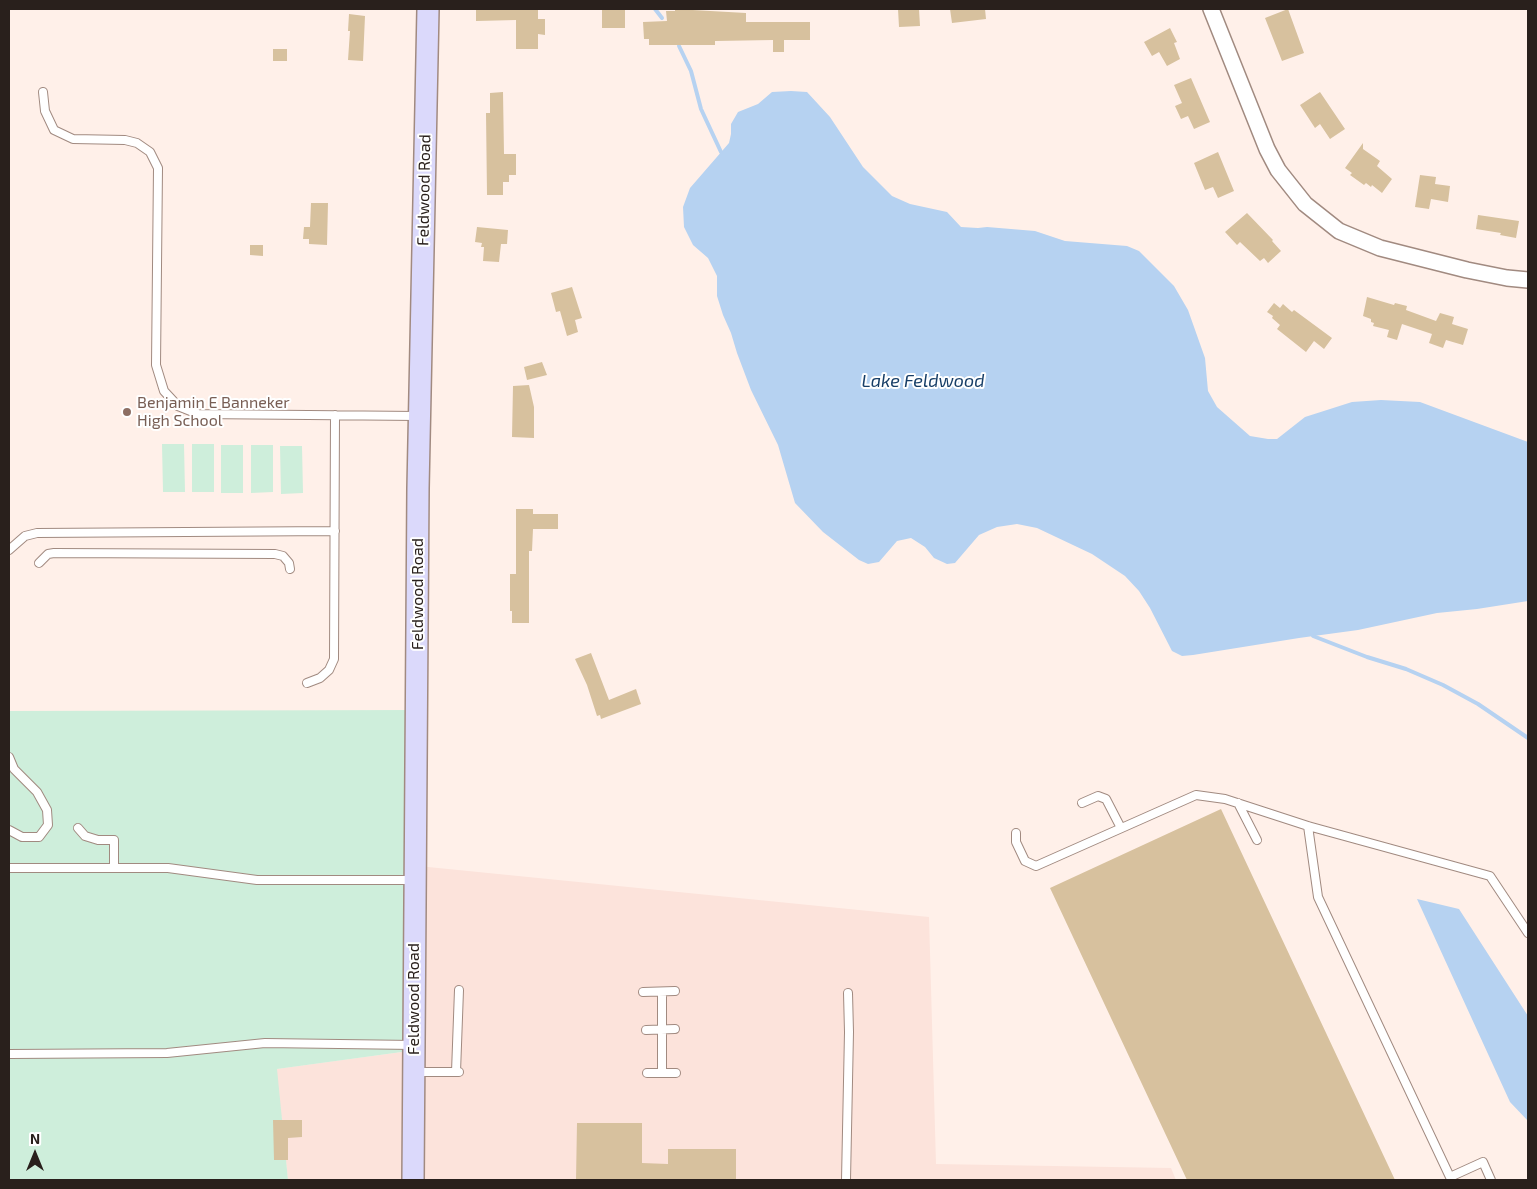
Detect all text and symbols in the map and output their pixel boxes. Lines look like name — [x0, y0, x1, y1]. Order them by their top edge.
street label: Feldwood Road — [413, 134, 435, 246]
water label: Lake Feldwood — [862, 370, 984, 392]
place label: Benjamin E Banneker High School — [137, 393, 290, 431]
marker: Benjamin E Banneker High School — [121, 406, 133, 418]
street label: Feldwood Road — [408, 538, 428, 650]
street label: Feldwood Road — [404, 943, 424, 1055]
north arrow — [10, 1129, 60, 1179]
text: N — [30, 1130, 40, 1147]

